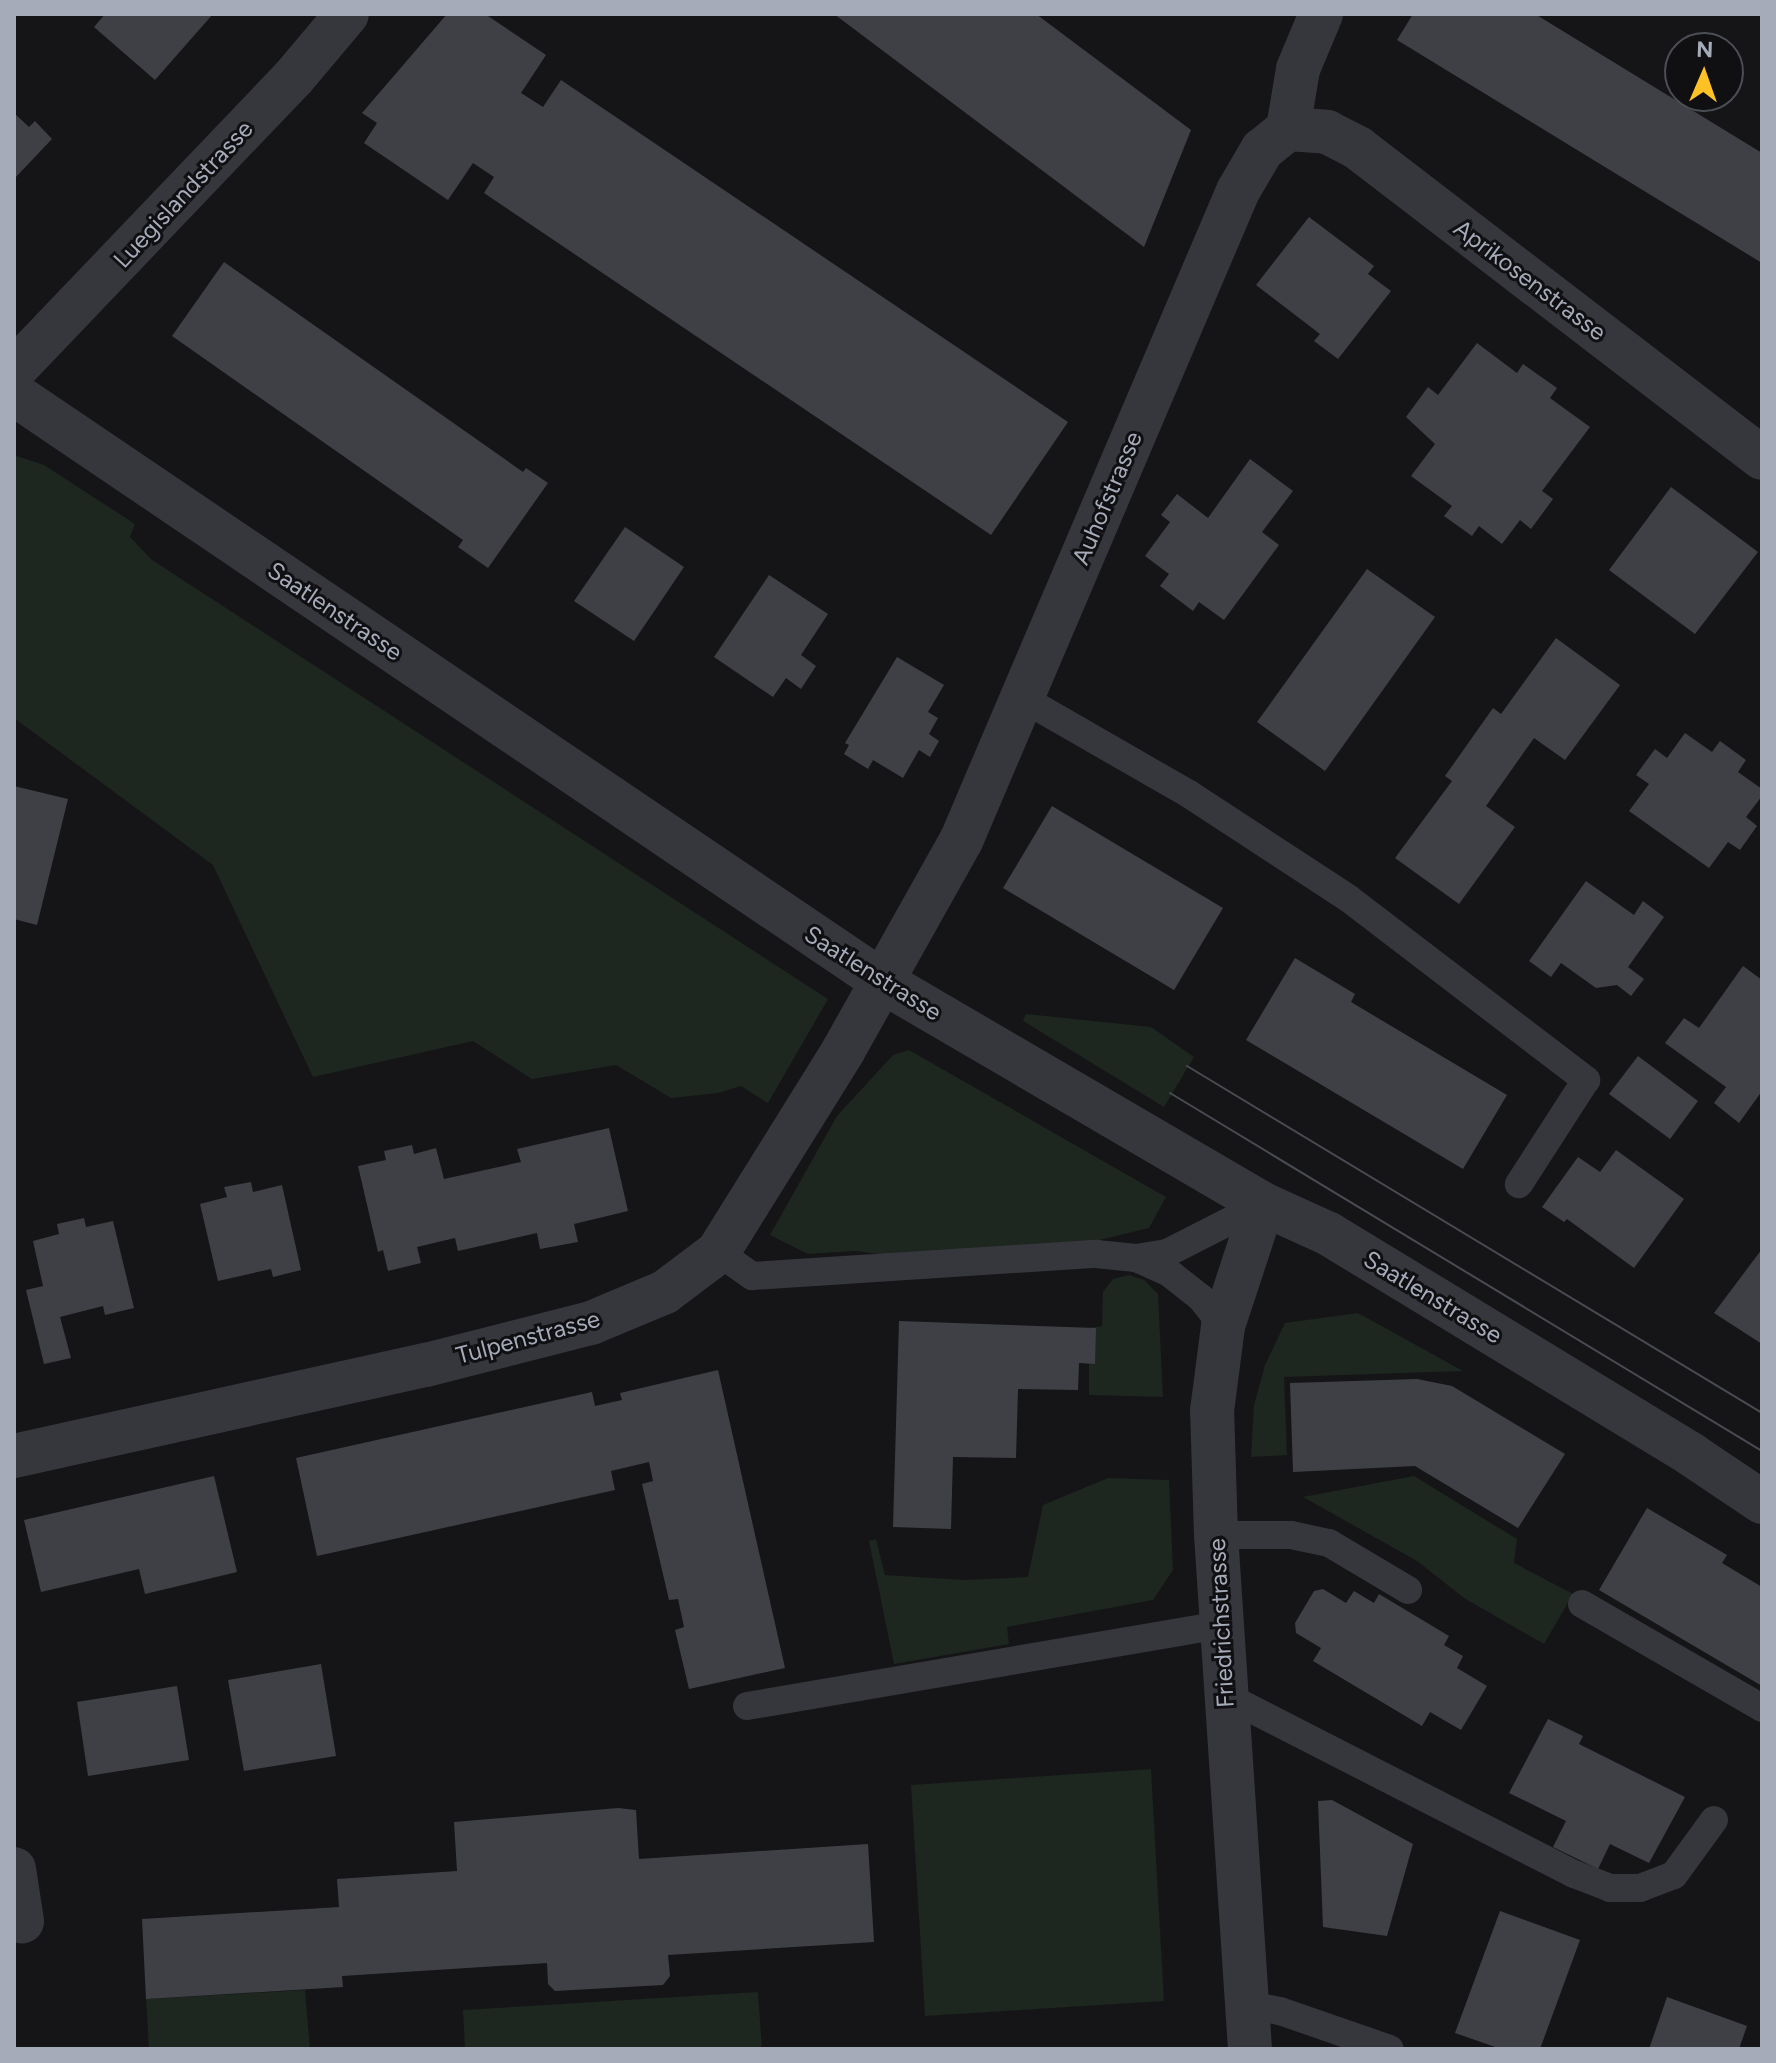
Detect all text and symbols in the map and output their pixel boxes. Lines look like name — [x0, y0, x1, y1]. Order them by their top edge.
north arrow — [1664, 32, 1744, 112]
text: N — [1696, 36, 1714, 63]
street label: Luegislandstrasse — [107, 114, 259, 274]
street label: Aprikosenstrasse — [1448, 213, 1612, 347]
street label: Auhofstrasse — [1066, 427, 1148, 569]
street label: Saatlenstrasse — [262, 555, 408, 667]
street label: Saatlenstrasse — [799, 919, 947, 1027]
street label: Saatlenstrasse — [1359, 1244, 1507, 1350]
street label: Tulpenstrasse — [453, 1304, 603, 1370]
street label: Friedrichstrasse — [1202, 1537, 1240, 1709]

